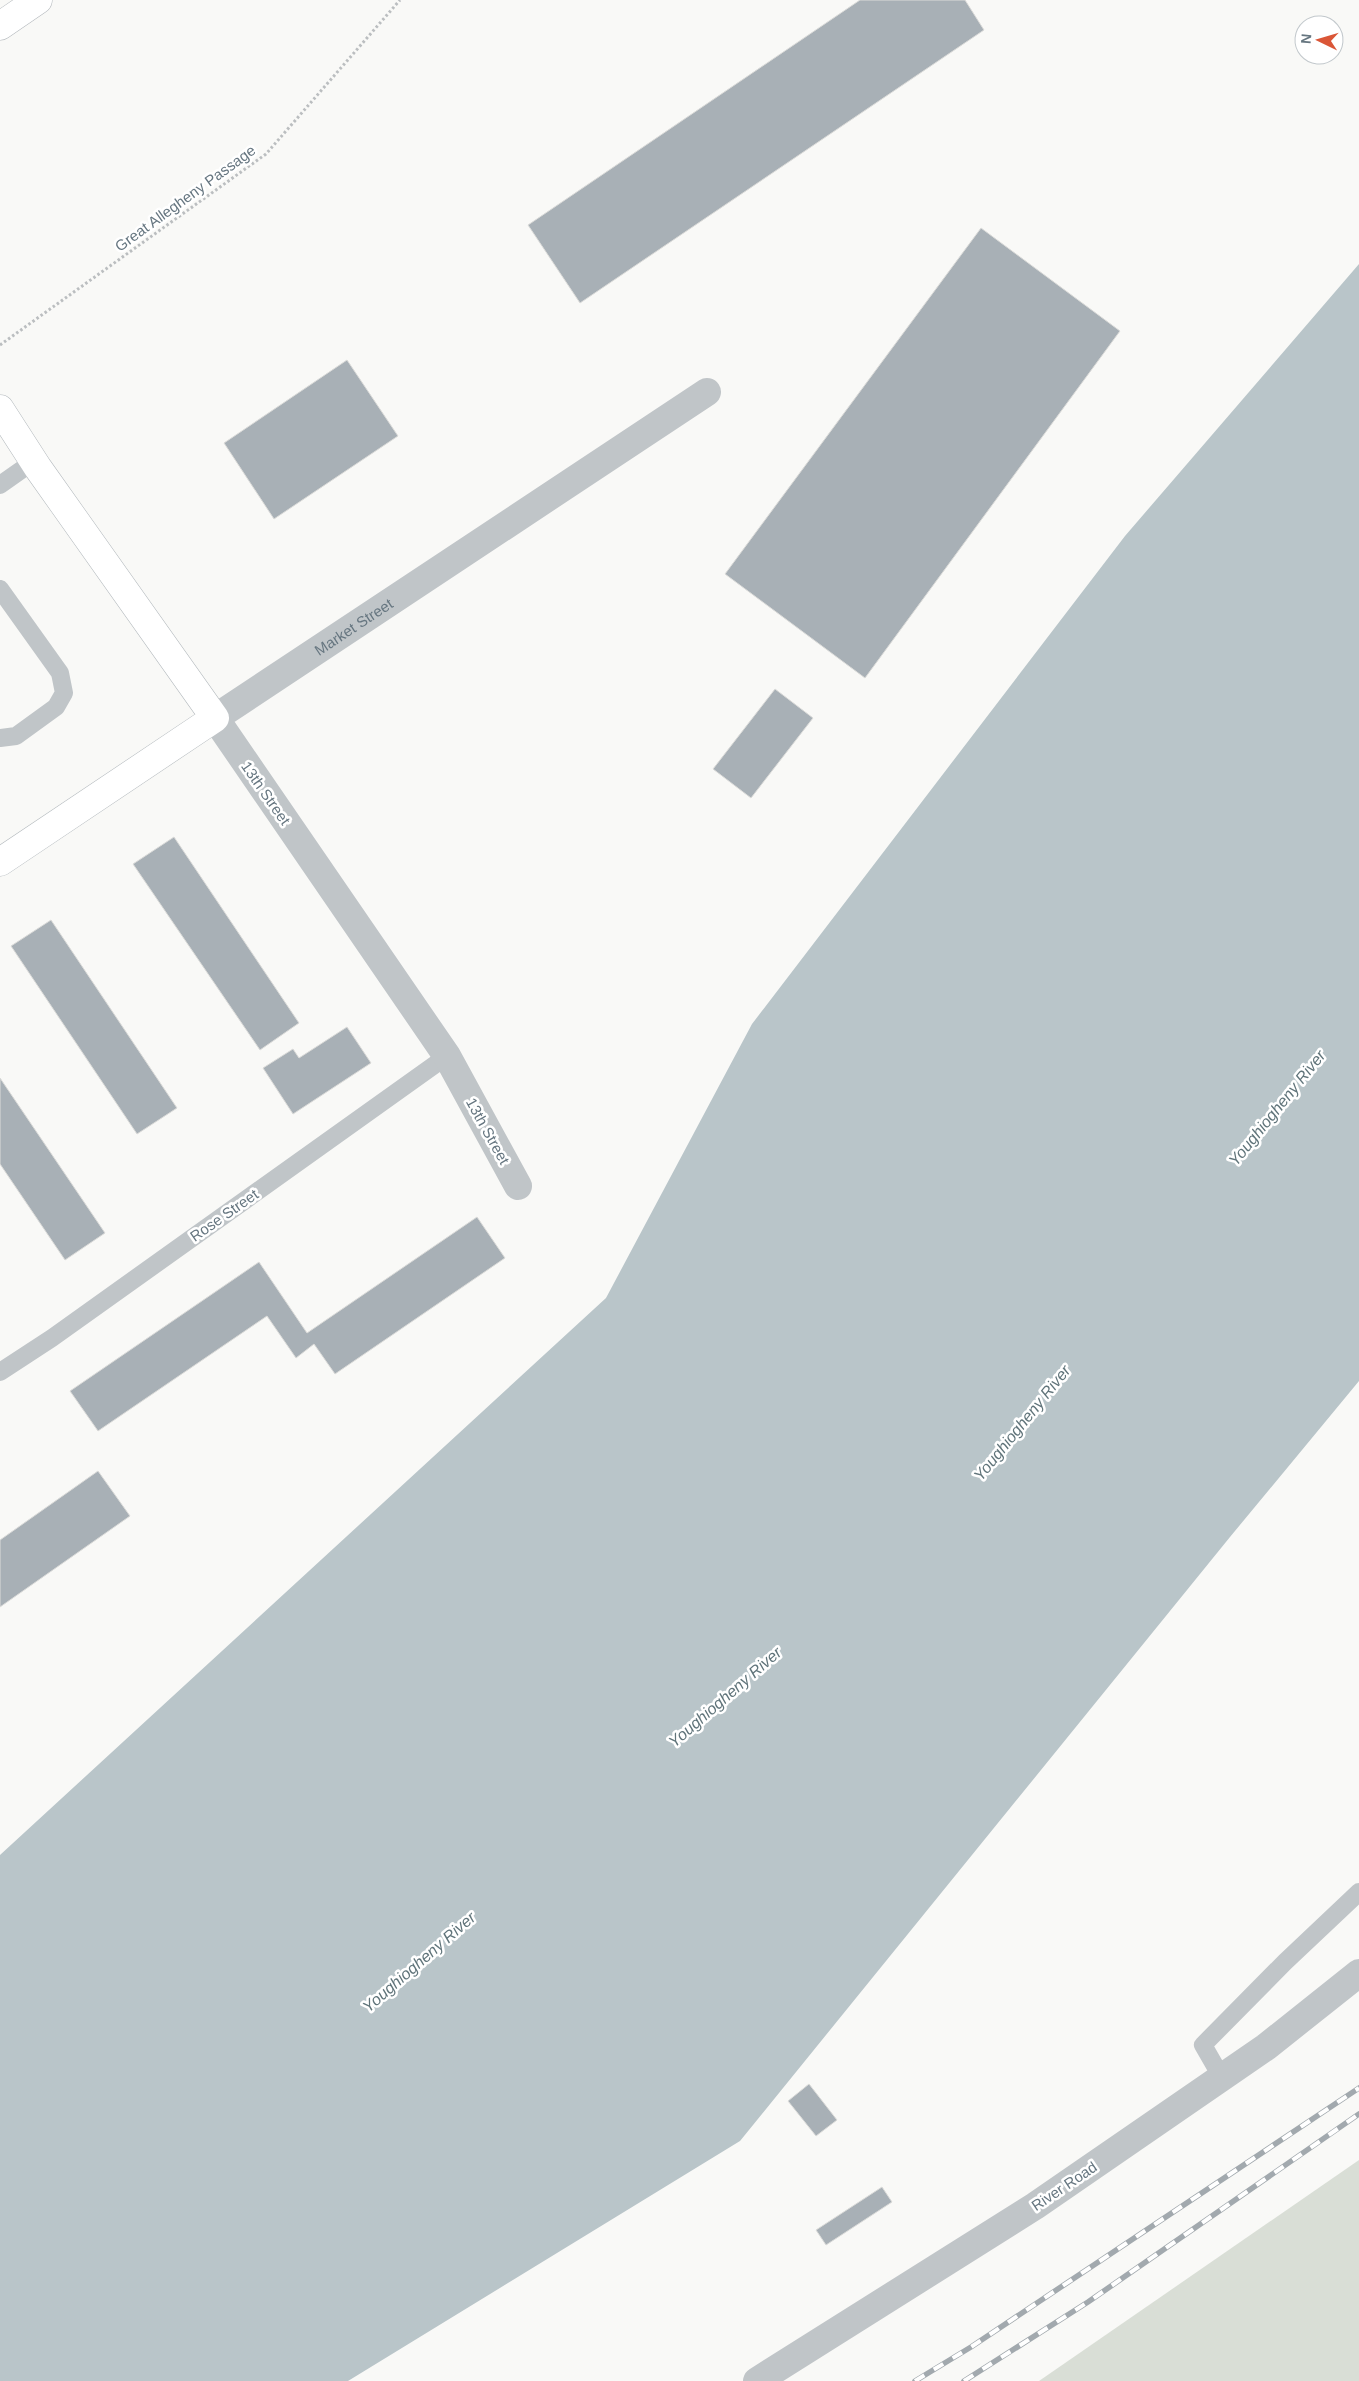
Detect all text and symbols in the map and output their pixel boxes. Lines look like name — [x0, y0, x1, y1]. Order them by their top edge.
north arrow — [1294, 15, 1344, 65]
text: N — [1298, 33, 1314, 45]
street label: Great Allegheny Passage — [112, 141, 258, 255]
street label: Market Street — [311, 594, 396, 658]
street label: 13th Street — [238, 758, 294, 829]
water label: Youghiogheny River — [1225, 1046, 1329, 1169]
street label: 13th Street — [463, 1095, 514, 1168]
street label: Rose Street — [187, 1185, 262, 1245]
water label: Youghiogheny River — [970, 1361, 1074, 1484]
water label: Youghiogheny River — [665, 1643, 785, 1750]
water label: Youghiogheny River — [359, 1908, 479, 2015]
street label: River Road — [1028, 2158, 1100, 2214]

